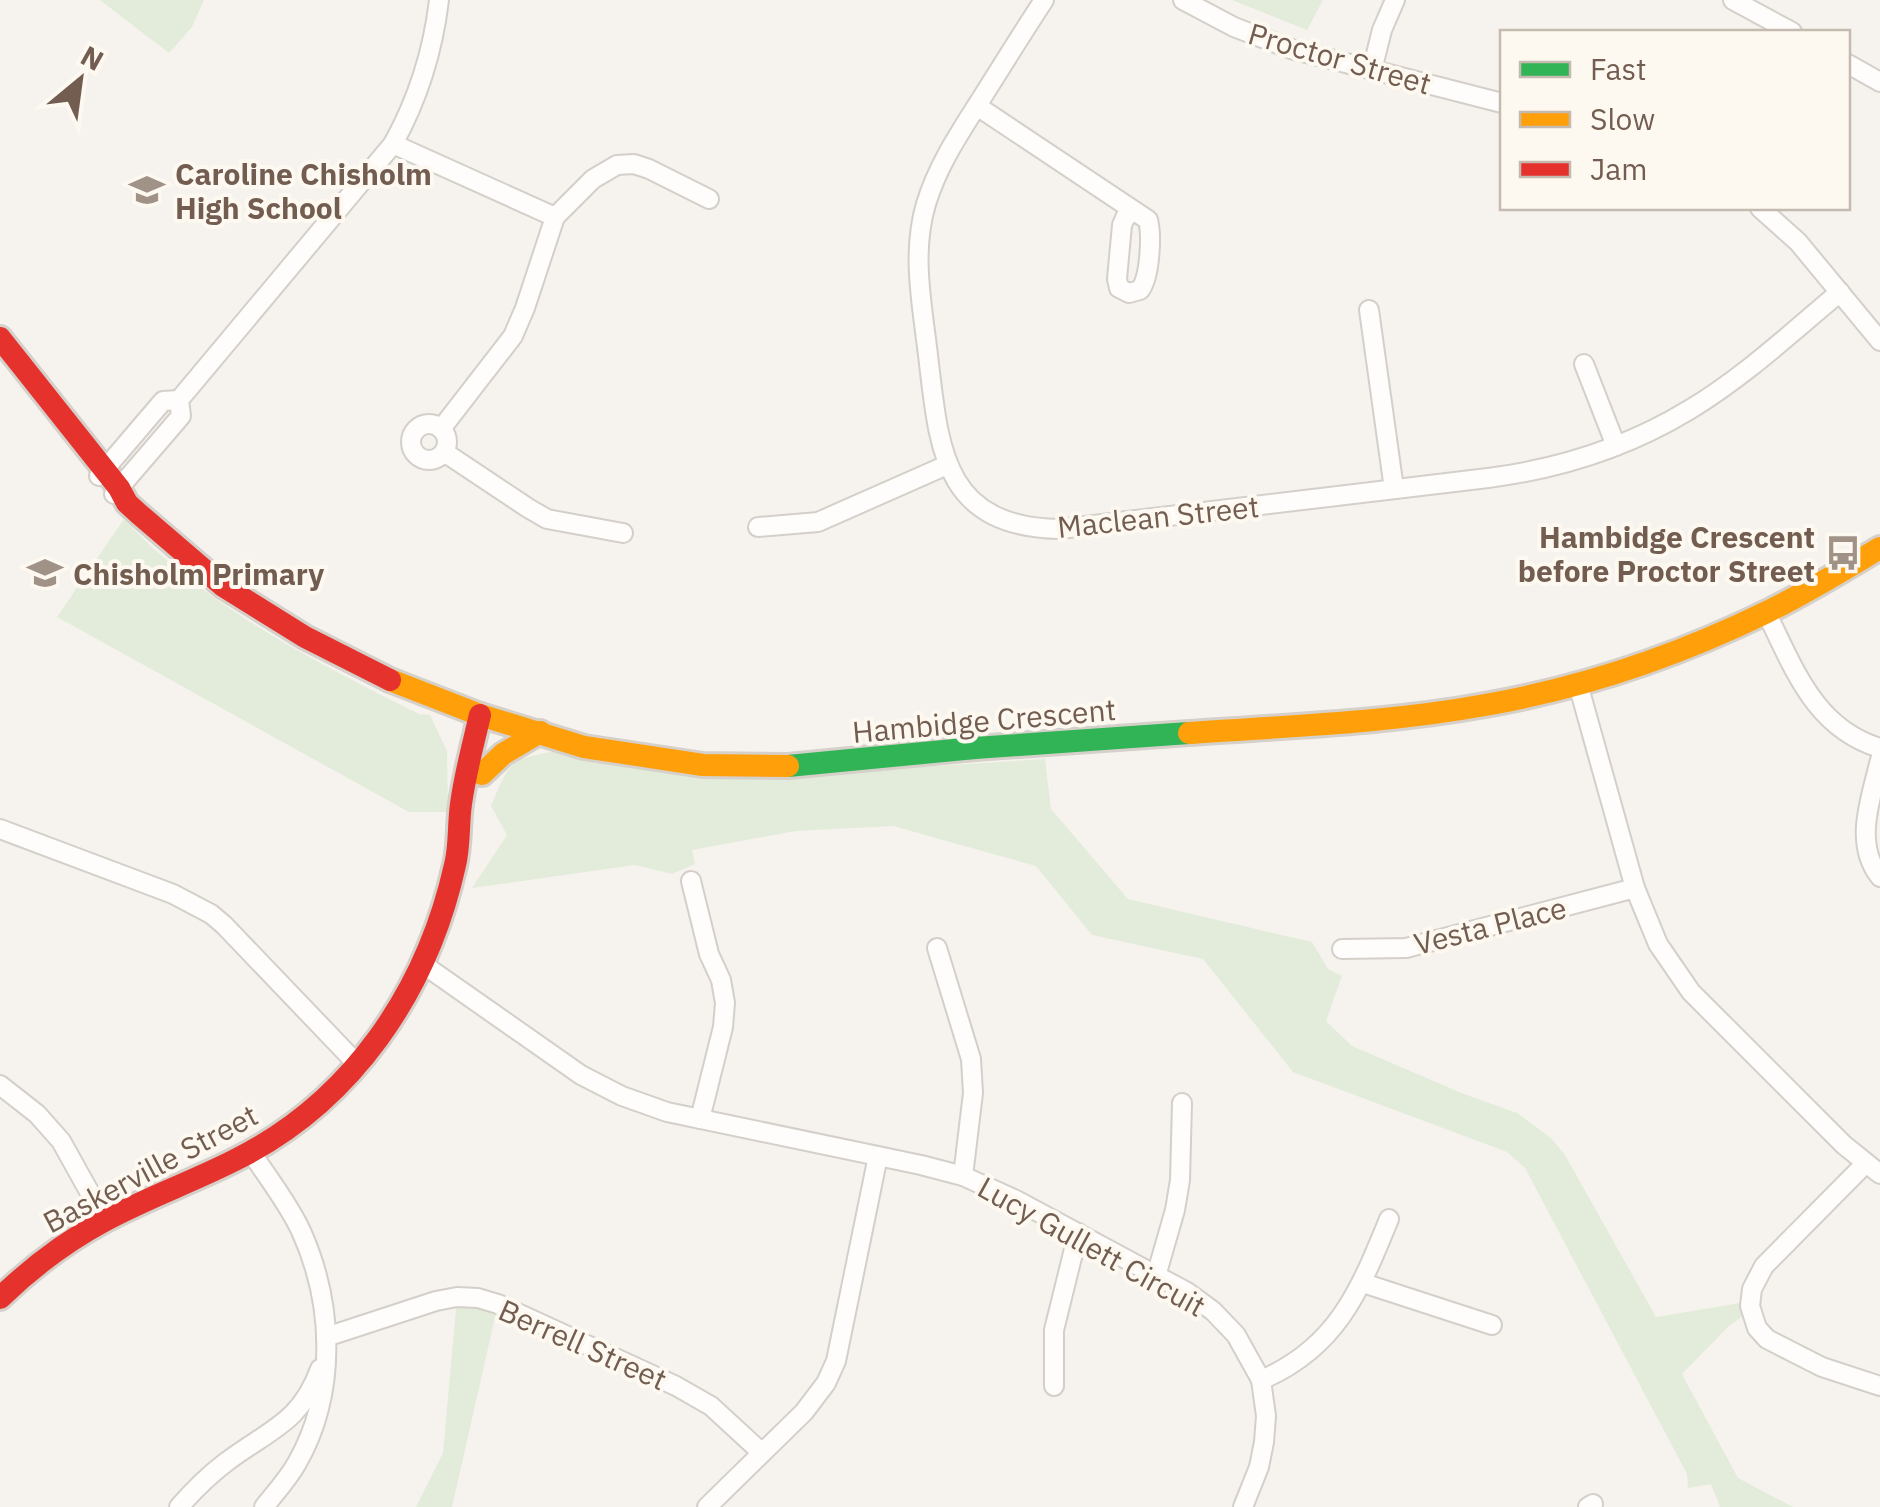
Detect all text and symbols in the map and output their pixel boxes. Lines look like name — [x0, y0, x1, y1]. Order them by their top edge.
street label: Proctor Street — [1244, 13, 1436, 103]
north arrow — [30, 30, 130, 130]
legend — [1500, 30, 1850, 210]
text: N — [75, 37, 110, 79]
text: Fast — [1590, 49, 1647, 88]
text: Slow — [1590, 99, 1655, 138]
text: Jam — [1590, 149, 1648, 188]
place label: Caroline Chisholm High School — [175, 154, 432, 227]
school or university icon: Caroline Chisholm High School — [128, 171, 166, 209]
street label: Maclean Street — [1055, 486, 1261, 546]
place label: Hambidge Crescent before Proctor Street — [1518, 517, 1815, 590]
bus stop icon: Hambidge Crescent before Proctor Street — [1824, 534, 1862, 572]
school or university icon: Chisholm Primary — [26, 554, 64, 592]
place label: Chisholm Primary — [73, 554, 324, 593]
street label: Hambidge Crescent — [851, 689, 1117, 751]
street label: Vesta Place — [1410, 887, 1570, 963]
street label: Baskerville Street — [36, 1095, 264, 1241]
street label: Lucy Gullett Circuit — [971, 1167, 1213, 1325]
street label: Berrell Street — [493, 1290, 673, 1398]

